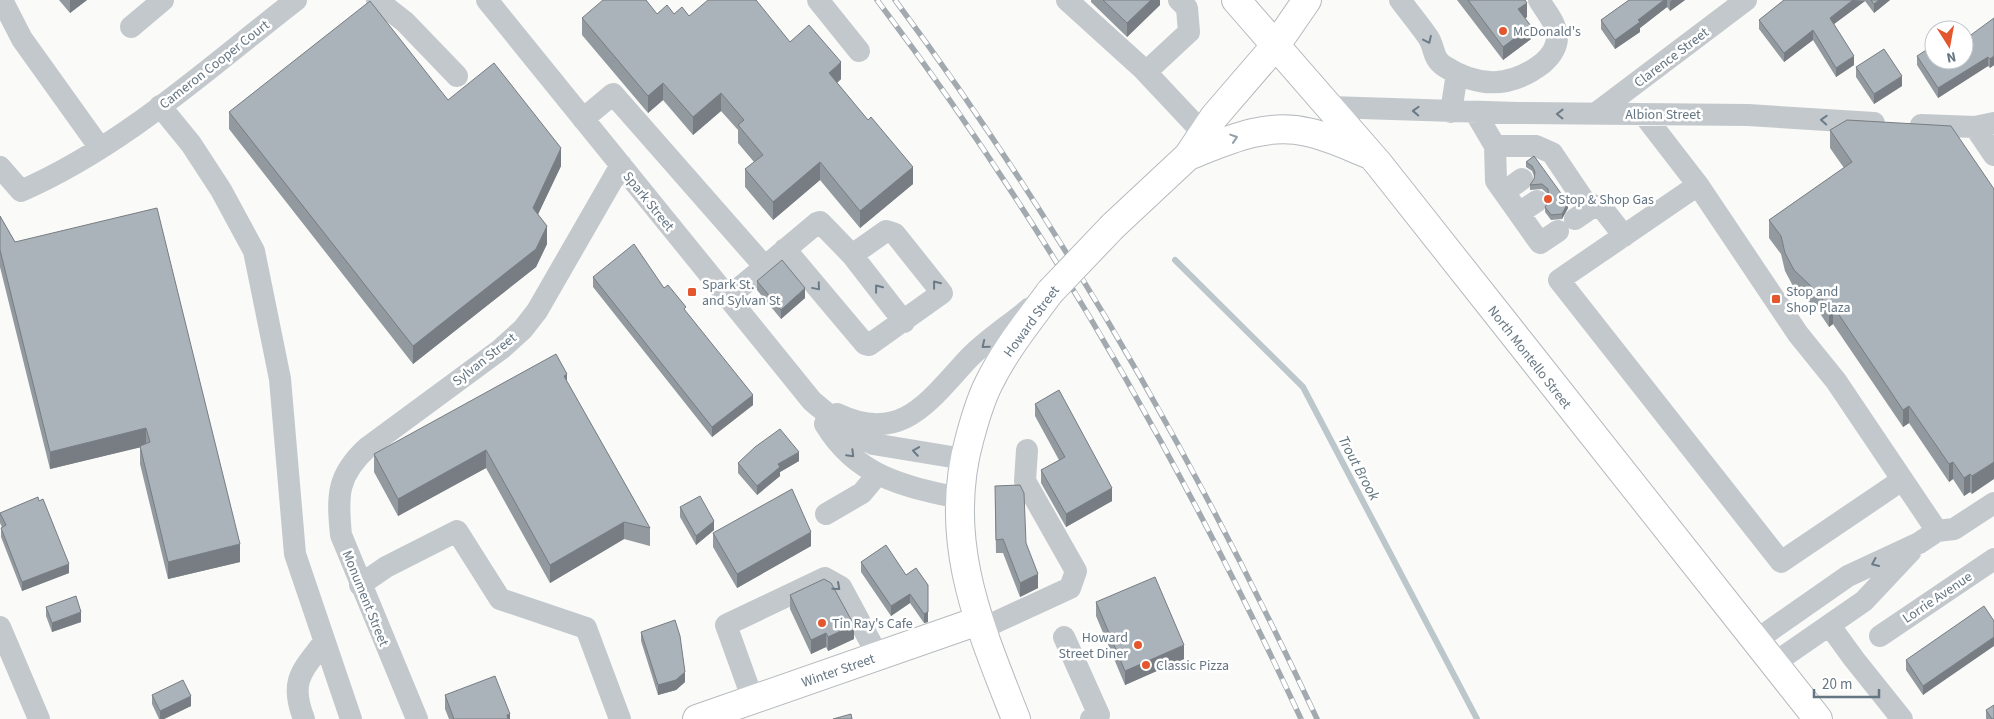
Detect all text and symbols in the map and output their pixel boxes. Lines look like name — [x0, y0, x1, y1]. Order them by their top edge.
street label: Cameron Cooper Court — [155, 15, 274, 114]
north arrow — [1924, 20, 1974, 70]
place label: McDonald's — [1513, 22, 1581, 42]
street label: Clarence Street — [1630, 23, 1713, 93]
marker: McDonald's — [1497, 25, 1509, 37]
one-way arrow — [1422, 35, 1432, 44]
text: N — [1945, 46, 1958, 67]
one-way arrow — [1412, 105, 1420, 116]
street label: Albion Street — [1625, 105, 1701, 125]
one-way arrow — [1556, 109, 1564, 119]
one-way arrow — [1819, 114, 1827, 125]
one-way arrow — [1229, 134, 1238, 144]
street label: Spark Street — [618, 167, 679, 236]
place label: Stop & Shop Gas — [1558, 190, 1654, 210]
marker: Stop & Shop Gas — [1542, 193, 1554, 205]
place label: Spark St. and Sylvan St — [702, 275, 781, 311]
one-way arrow — [811, 281, 820, 290]
one-way arrow — [934, 281, 942, 290]
street label: Howard Street — [999, 282, 1065, 361]
place label: Stop and Shop Plaza — [1786, 282, 1851, 318]
one-way arrow — [875, 285, 884, 294]
marker: Spark St. and Sylvan St — [686, 286, 698, 298]
marker: Stop and Shop Plaza — [1770, 293, 1782, 305]
street label: North Montello Street — [1482, 302, 1576, 414]
street label: Sylvan Street — [448, 328, 521, 391]
one-way arrow — [982, 339, 991, 347]
water label: Trout Brook — [1333, 432, 1385, 505]
one-way arrow — [911, 446, 920, 456]
one-way arrow — [845, 448, 854, 457]
street label: Monument Street — [337, 547, 394, 650]
one-way arrow — [1871, 557, 1880, 568]
street label: Lorrie Avenue — [1899, 567, 1976, 629]
one-way arrow — [832, 582, 841, 591]
place label: Tin Ray's Cafe — [832, 614, 913, 634]
marker: Tin Ray's Cafe — [816, 617, 828, 629]
place label: Howard Street Diner — [1059, 628, 1128, 664]
marker: Howard Street Diner — [1132, 639, 1144, 651]
street label: Winter Street — [799, 649, 878, 693]
place label: Classic Pizza — [1156, 656, 1229, 676]
marker: Classic Pizza — [1140, 659, 1152, 671]
scale bar — [1814, 666, 1879, 698]
text: 20 m — [1822, 674, 1852, 695]

